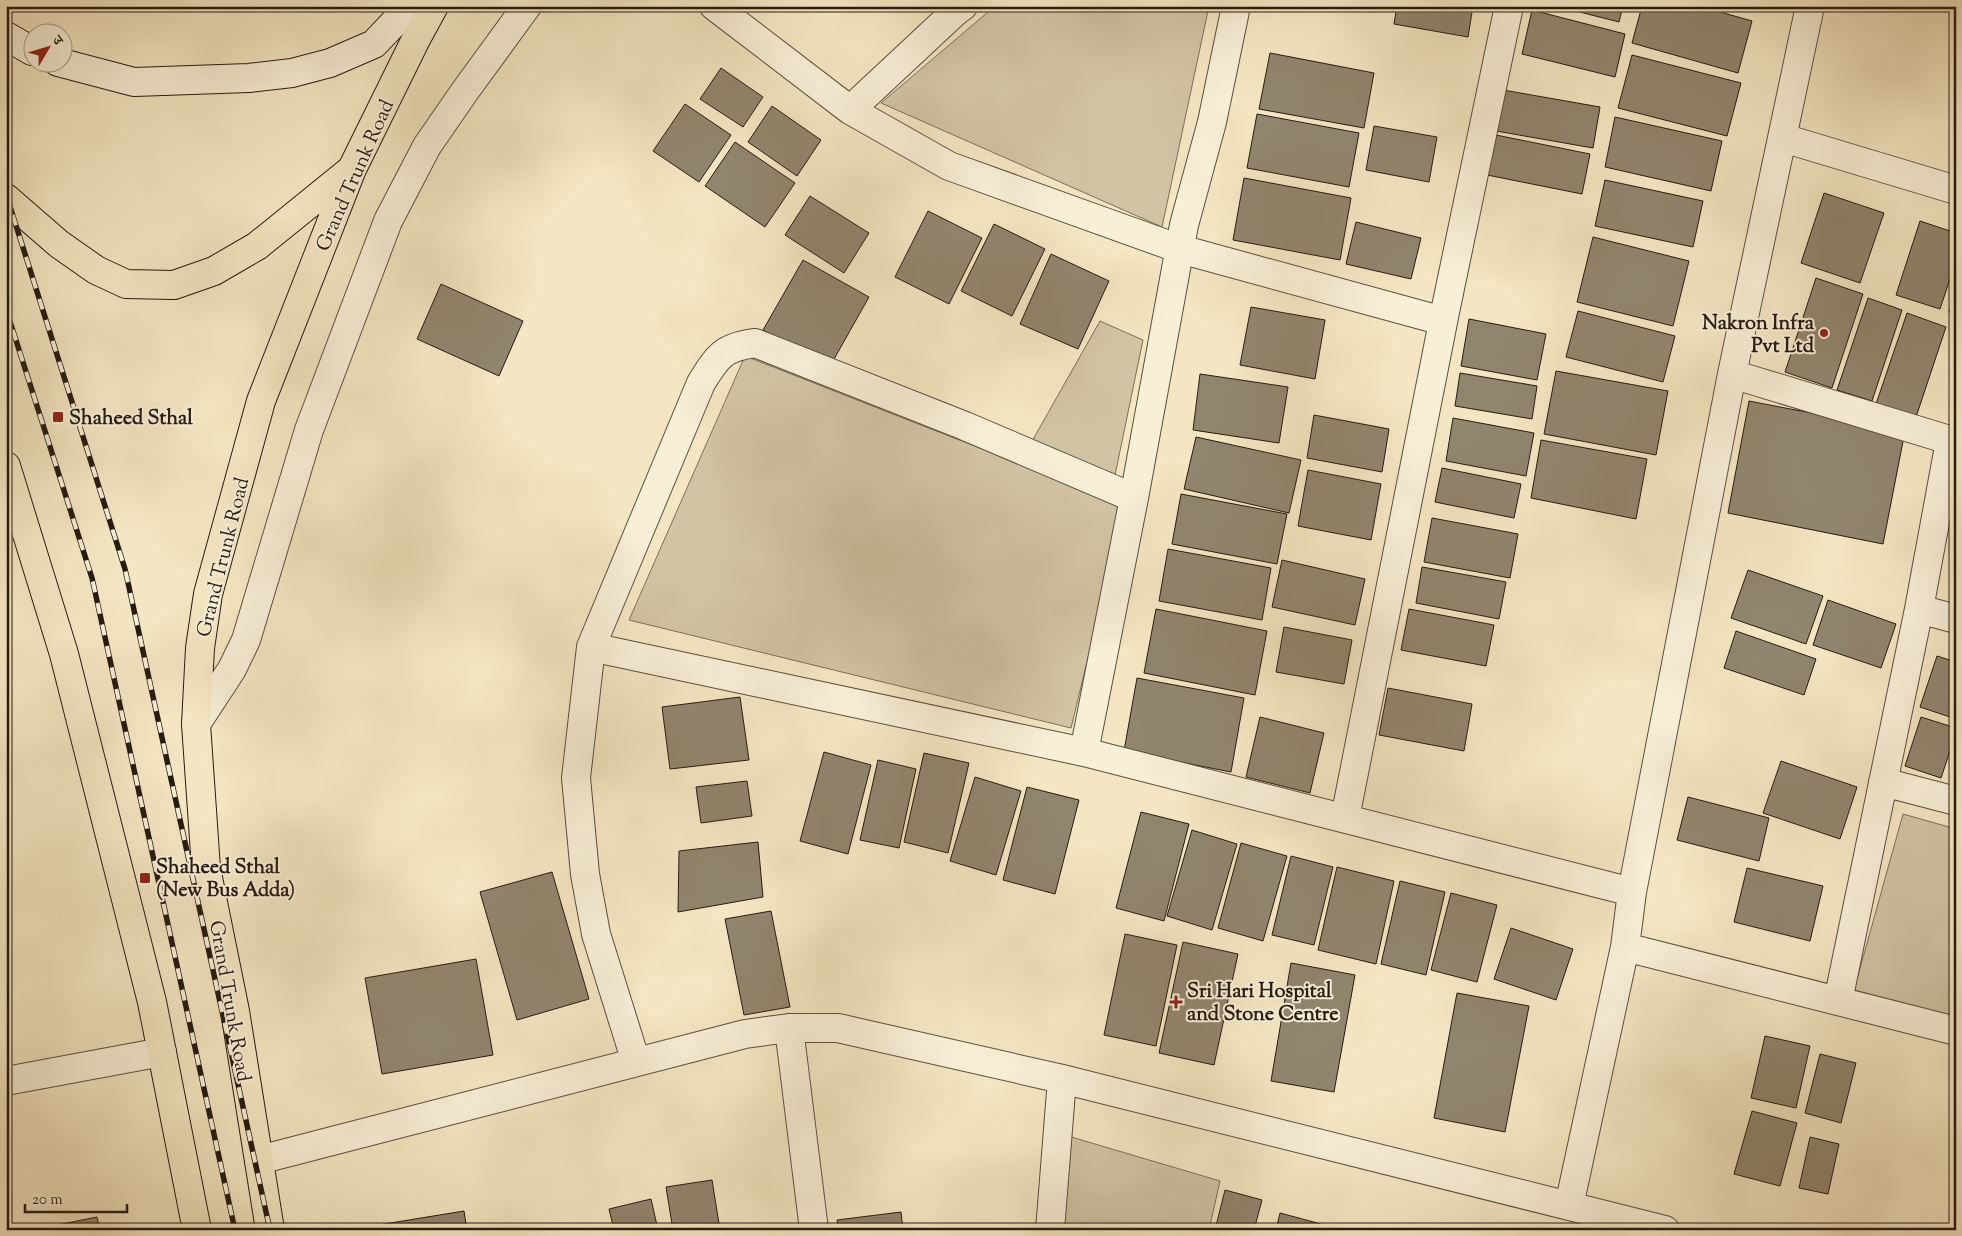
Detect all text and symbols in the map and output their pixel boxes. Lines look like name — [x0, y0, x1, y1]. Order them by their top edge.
north arrow — [22, 22, 72, 72]
text: उ — [46, 31, 67, 51]
street label: Grand Trunk Road — [310, 95, 403, 257]
place label: Nakron Infra Pvt Ltd — [1702, 310, 1815, 362]
marker: Nakron Infra Pvt Ltd — [1818, 327, 1830, 339]
place label: Shaheed Sthal — [69, 405, 193, 434]
marker: Shaheed Sthal — [51, 410, 65, 424]
street label: Grand Trunk Road — [191, 475, 258, 640]
place label: Shaheed Sthal (New Bus Adda) — [156, 854, 295, 906]
marker: Shaheed Sthal (New Bus Adda) — [138, 871, 152, 885]
street label: Grand Trunk Road — [200, 918, 257, 1084]
place label: Sri Hari Hospital and Stone Centre — [1187, 978, 1338, 1030]
marker: Sri Hari Hospital and Stone Centre — [1169, 995, 1183, 1009]
scale bar — [25, 1181, 128, 1213]
text: 20 m — [32, 1190, 63, 1211]

